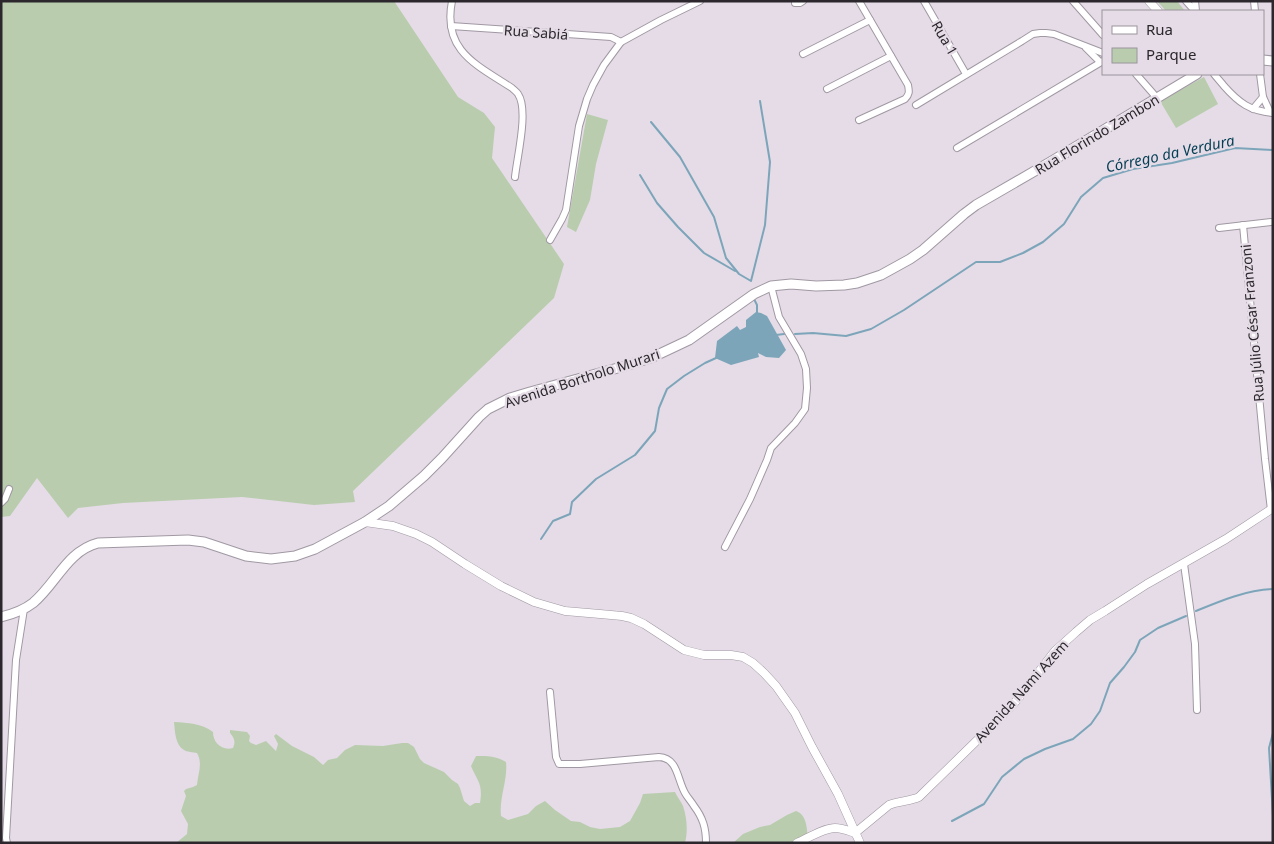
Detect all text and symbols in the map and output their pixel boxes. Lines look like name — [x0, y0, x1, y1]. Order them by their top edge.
legend — [1102, 10, 1264, 75]
street label: Rua 1 — [928, 17, 962, 59]
text: Rua — [1146, 19, 1173, 39]
street label: Rua Sabiá — [503, 20, 569, 44]
text: Parque — [1146, 44, 1196, 64]
street label: Rua Florindo Zambon — [1031, 89, 1163, 179]
water label: Córrego da Verdura — [1104, 129, 1237, 176]
street label: Rua Júlio César Franzoni — [1236, 243, 1268, 403]
street label: Avenida Bortholo Murari — [502, 344, 662, 412]
street label: Avenida Nami Azem — [970, 636, 1072, 746]

